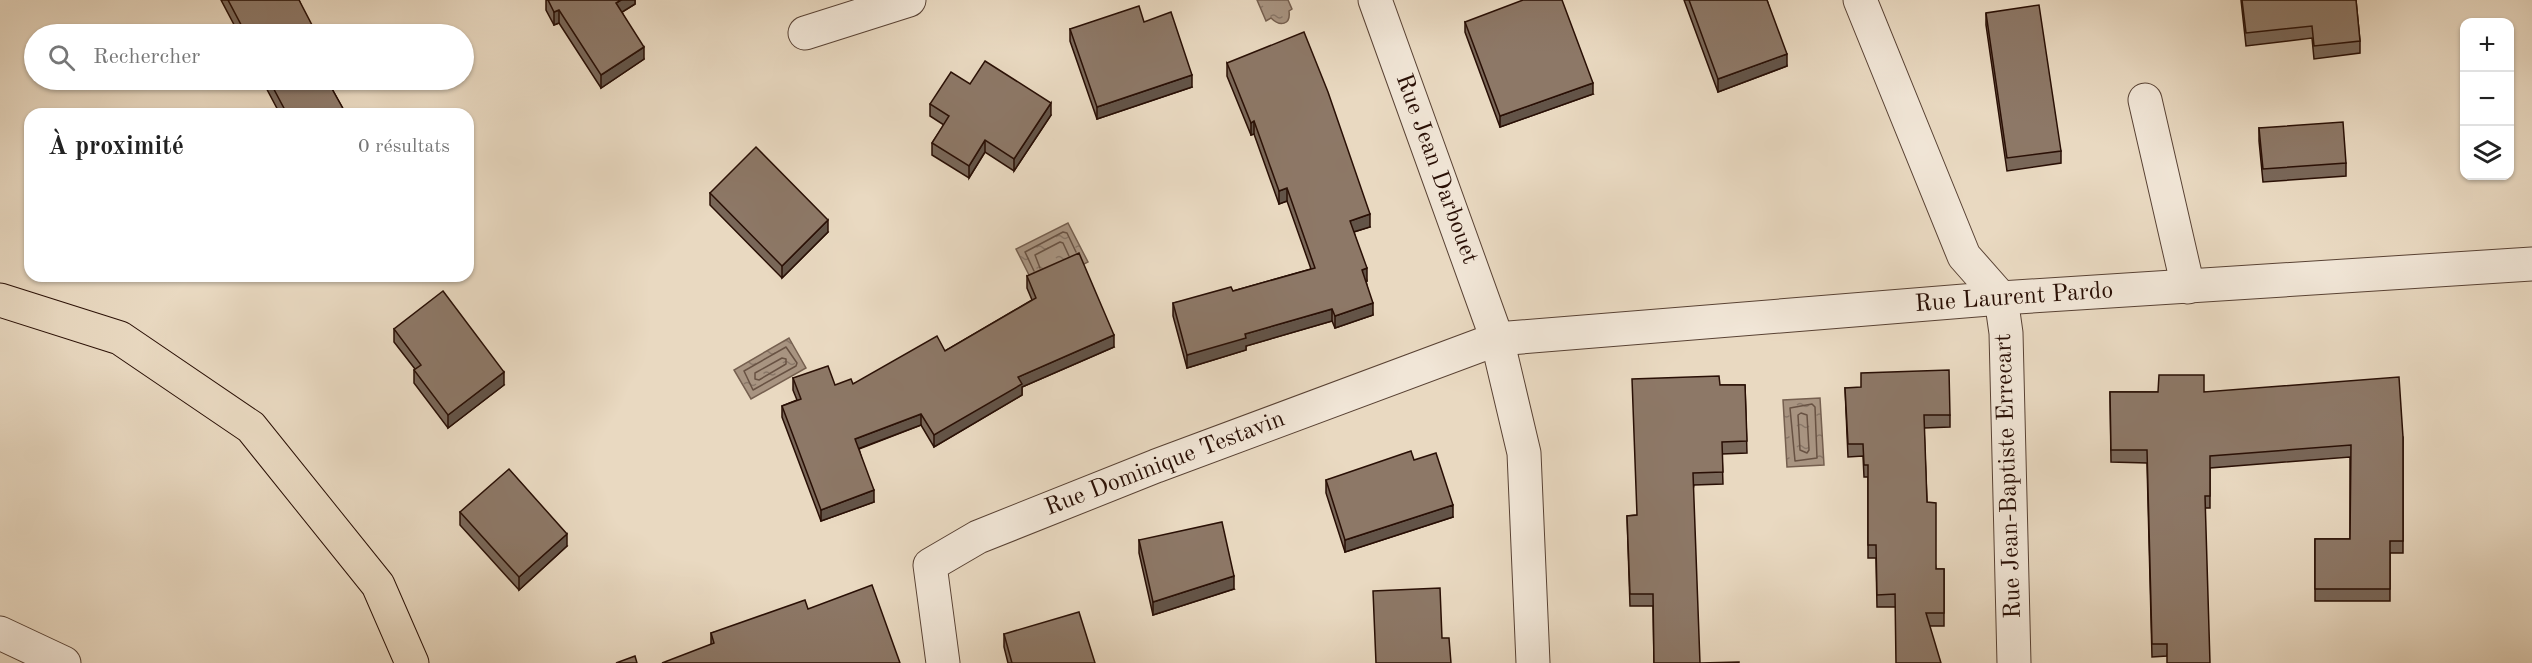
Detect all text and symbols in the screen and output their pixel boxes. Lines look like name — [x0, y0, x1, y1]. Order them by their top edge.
map controls — [2460, 18, 2514, 180]
button: + — [2460, 18, 2514, 72]
search box — [24, 24, 474, 90]
icon: search — [45, 41, 78, 74]
text: Rechercher — [93, 46, 200, 68]
street label: Rue Jean Darbouet — [1390, 71, 1482, 267]
button: − — [2460, 72, 2514, 126]
button: layers — [2460, 126, 2514, 180]
text: À proximité — [48, 134, 184, 160]
text: 0 résultats — [358, 137, 450, 157]
street label: Rue Laurent Pardo — [1914, 279, 2114, 317]
street label: Rue Jean-Baptiste Errecart — [1992, 333, 2026, 619]
street label: Rue Dominique Testavin — [1042, 407, 1288, 521]

